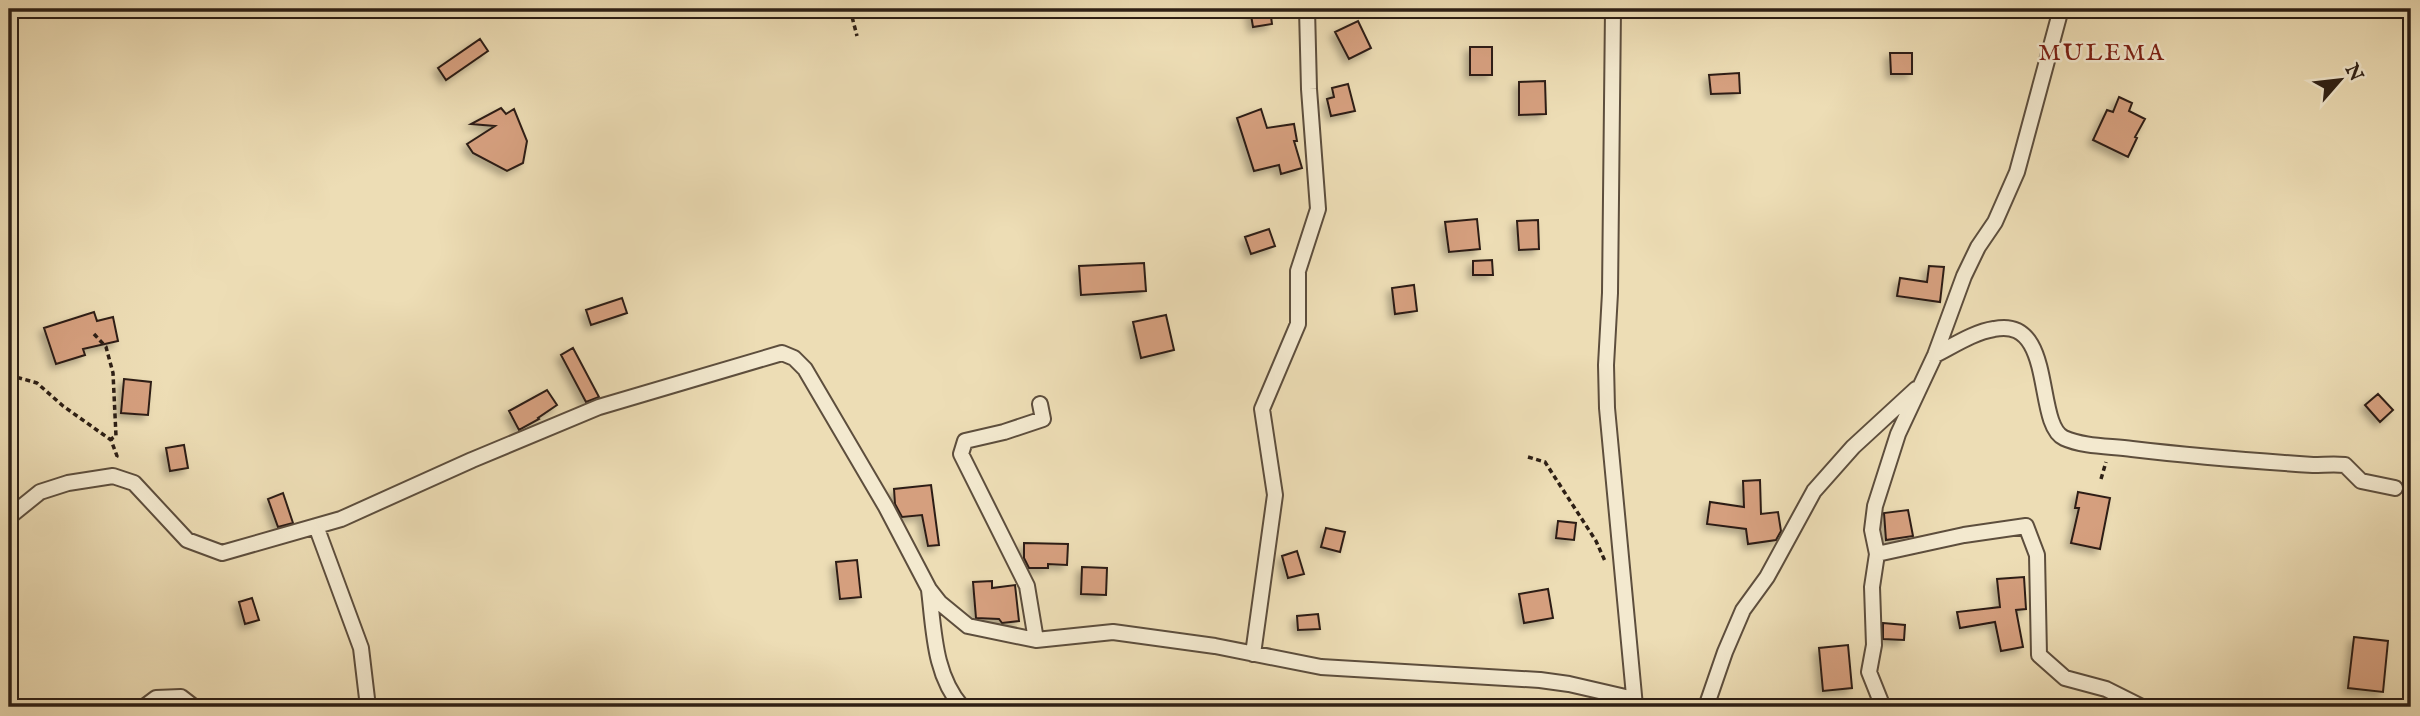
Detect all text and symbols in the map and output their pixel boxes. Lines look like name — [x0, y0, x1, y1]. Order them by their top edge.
district label: MULEMA — [2038, 38, 2166, 69]
north arrow — [2304, 46, 2374, 116]
text: N — [2338, 59, 2368, 86]

